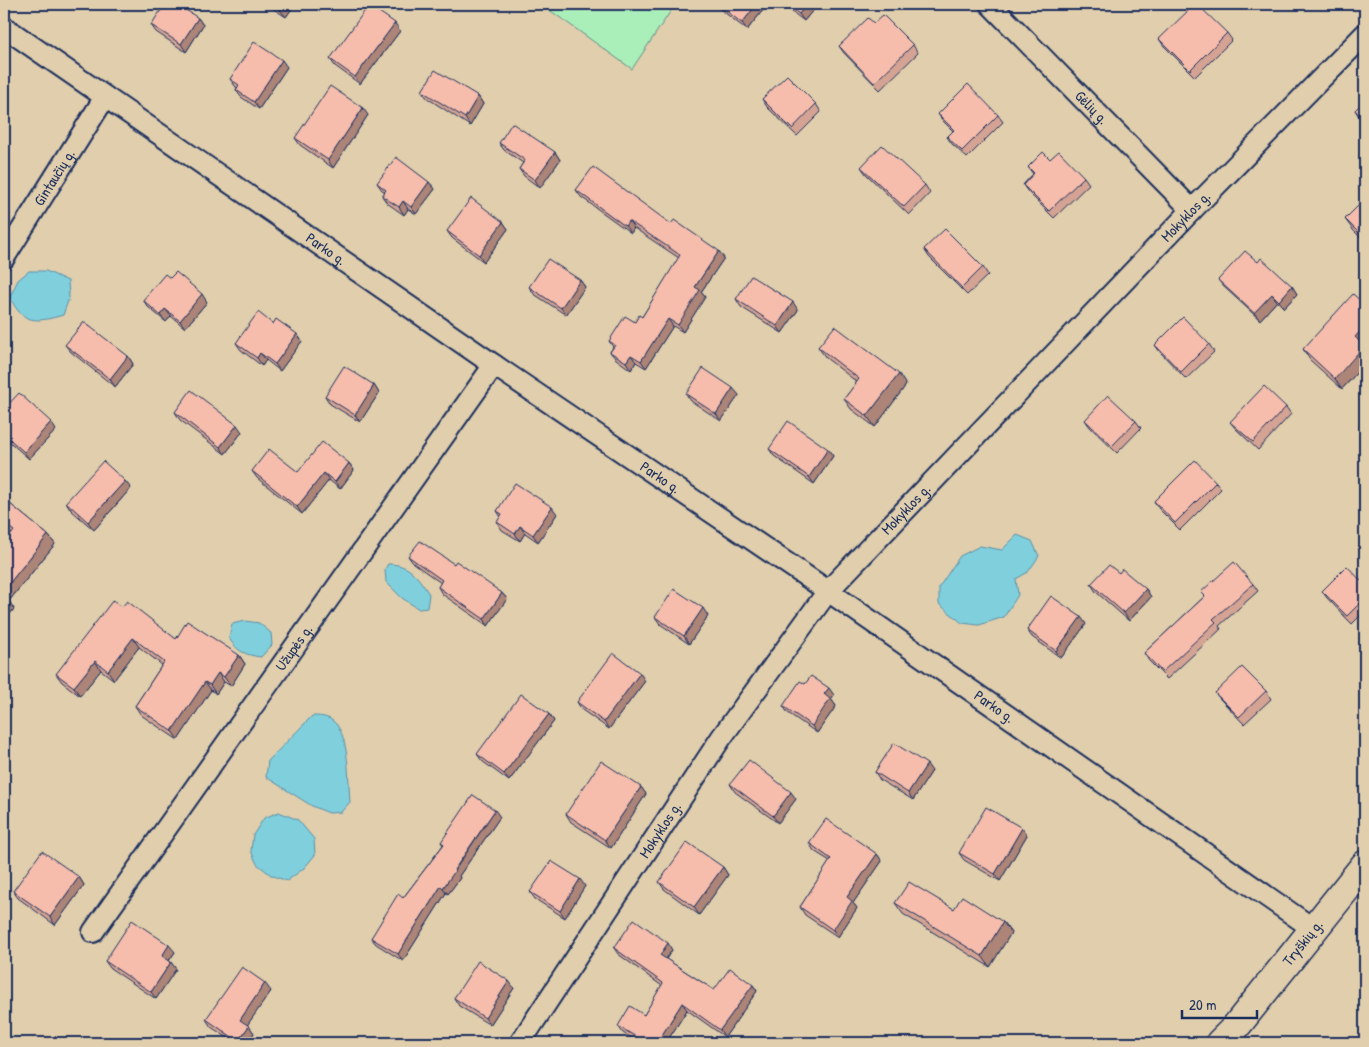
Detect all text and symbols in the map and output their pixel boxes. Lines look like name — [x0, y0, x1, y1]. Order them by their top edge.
street label: Gėlių g. — [1070, 86, 1113, 129]
street label: Gintaučių g. — [28, 145, 80, 210]
street label: Mokyklos g. — [1156, 186, 1215, 246]
street label: Parko g. — [302, 227, 350, 270]
street label: Parko g. — [636, 456, 685, 498]
street label: Mokyklos g. — [876, 479, 935, 539]
street label: Užupės g. — [270, 620, 317, 675]
street label: Parko g. — [970, 685, 1019, 728]
street label: Mokyklos g. — [634, 798, 686, 862]
street label: Tryškių g. — [1277, 915, 1327, 970]
scale bar — [1182, 987, 1256, 1019]
text: 20 m — [1189, 994, 1216, 1015]

